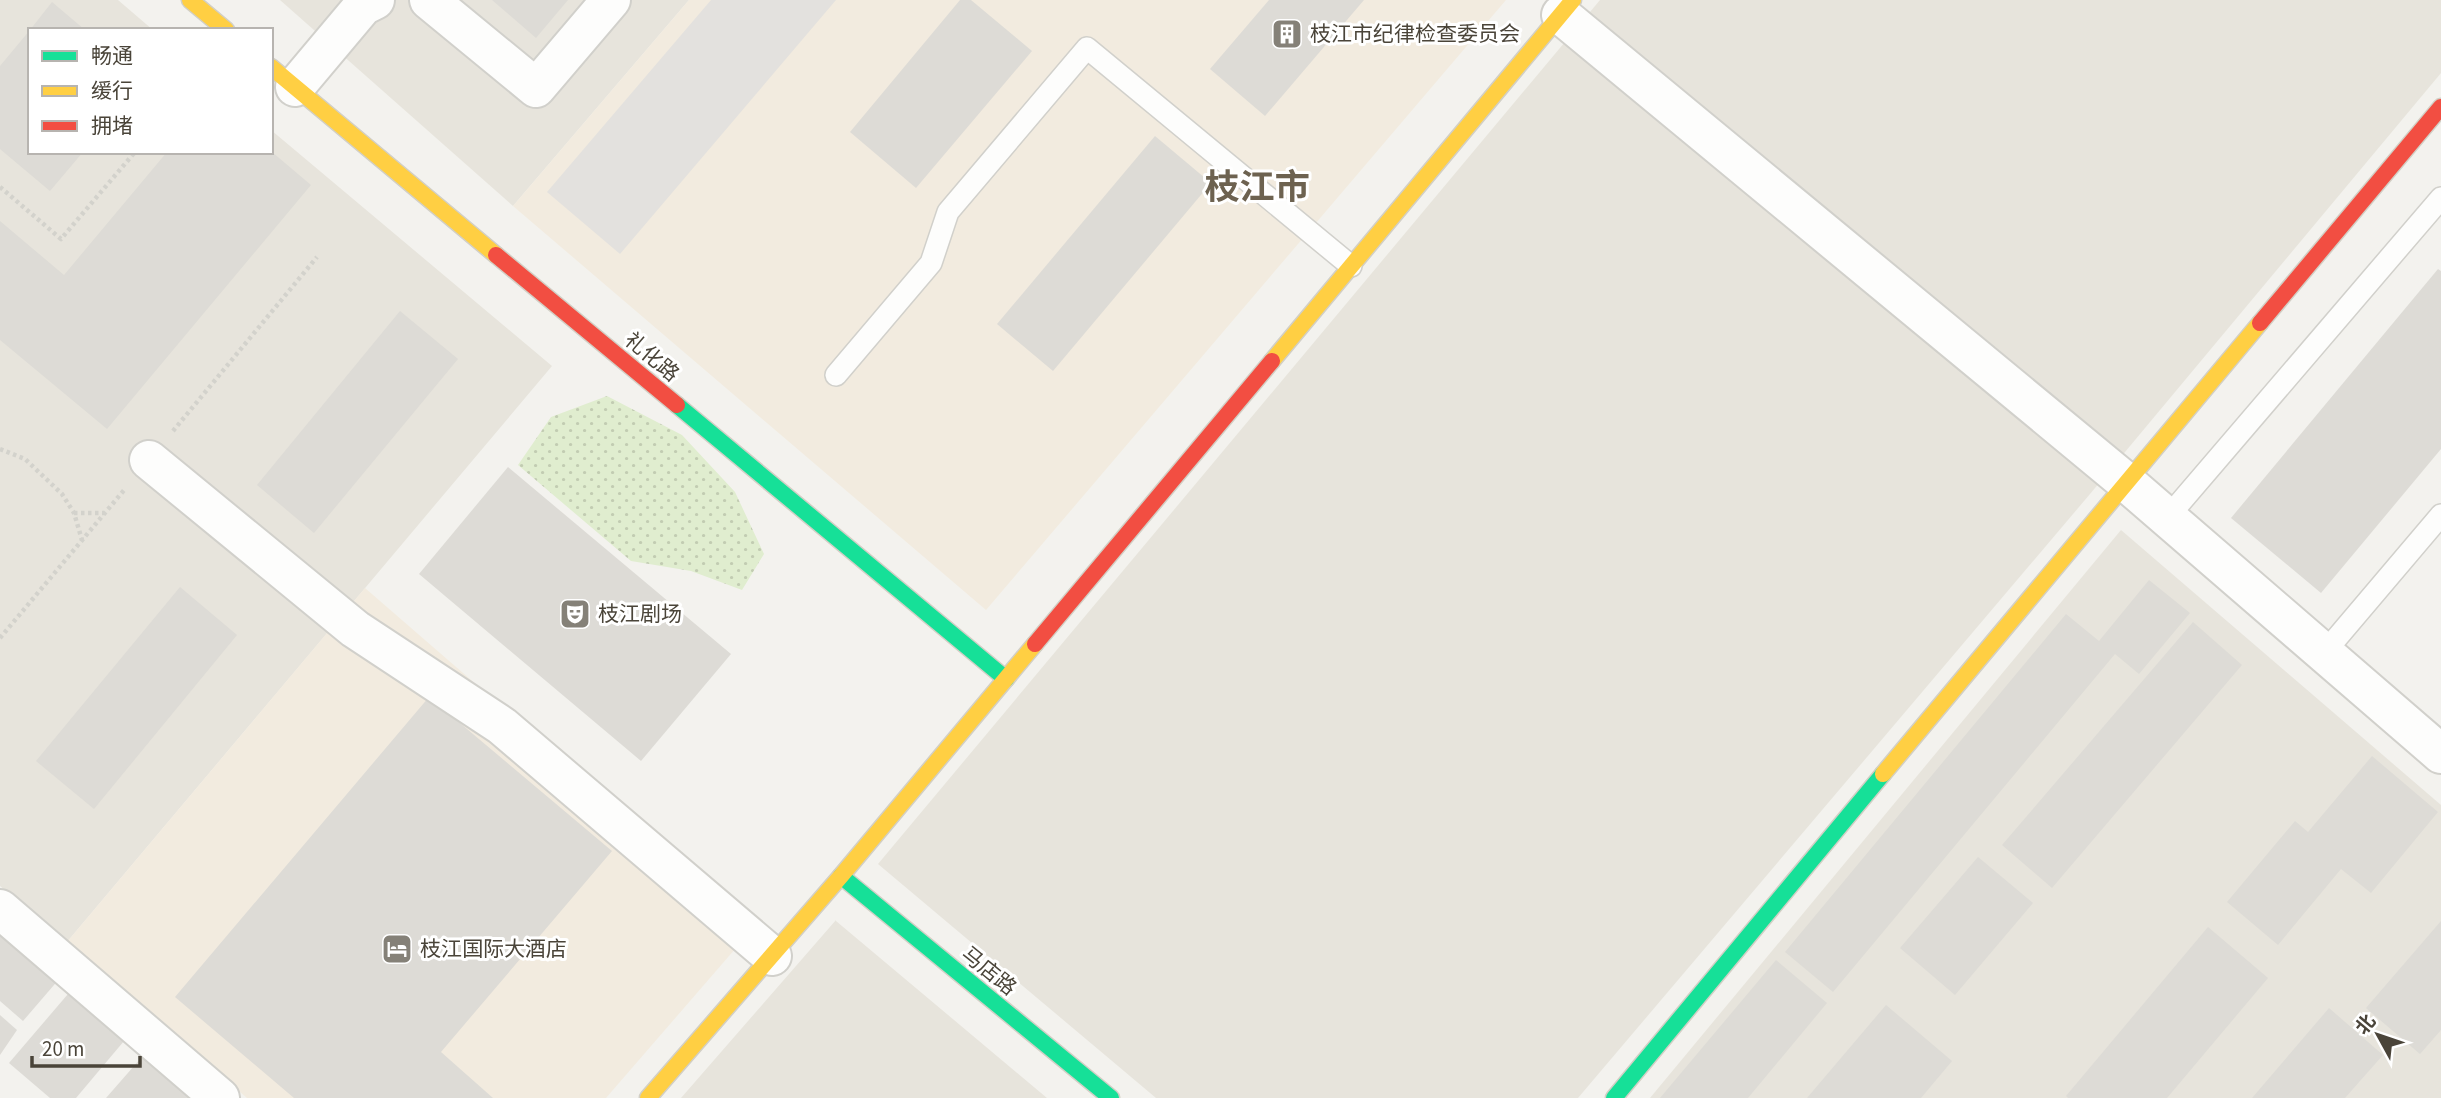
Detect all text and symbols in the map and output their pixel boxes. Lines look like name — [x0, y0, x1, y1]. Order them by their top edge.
building icon: 枝江市纪律检查委员会 — [1270, 17, 1304, 51]
place label: 枝江市纪律检查委员会 — [1310, 19, 1520, 49]
legend — [28, 28, 273, 154]
text: 畅通 — [91, 41, 133, 71]
text: 缓行 — [91, 76, 133, 106]
text: 拥堵 — [91, 111, 133, 141]
district label: 枝江市 — [1204, 163, 1310, 213]
street label: 礼化路 — [618, 325, 686, 389]
theatre icon: 枝江剧场 — [558, 597, 592, 631]
place label: 枝江剧场 — [598, 599, 682, 629]
hotel icon: 枝江国际大酒店 — [380, 932, 414, 966]
place label: 枝江国际大酒店 — [420, 934, 567, 964]
street label: 马店路 — [955, 940, 1023, 1002]
north arrow — [2343, 1000, 2413, 1070]
text: 北 — [2350, 1009, 2383, 1041]
scale bar — [32, 1024, 140, 1068]
text: 20 m — [42, 1034, 84, 1064]

